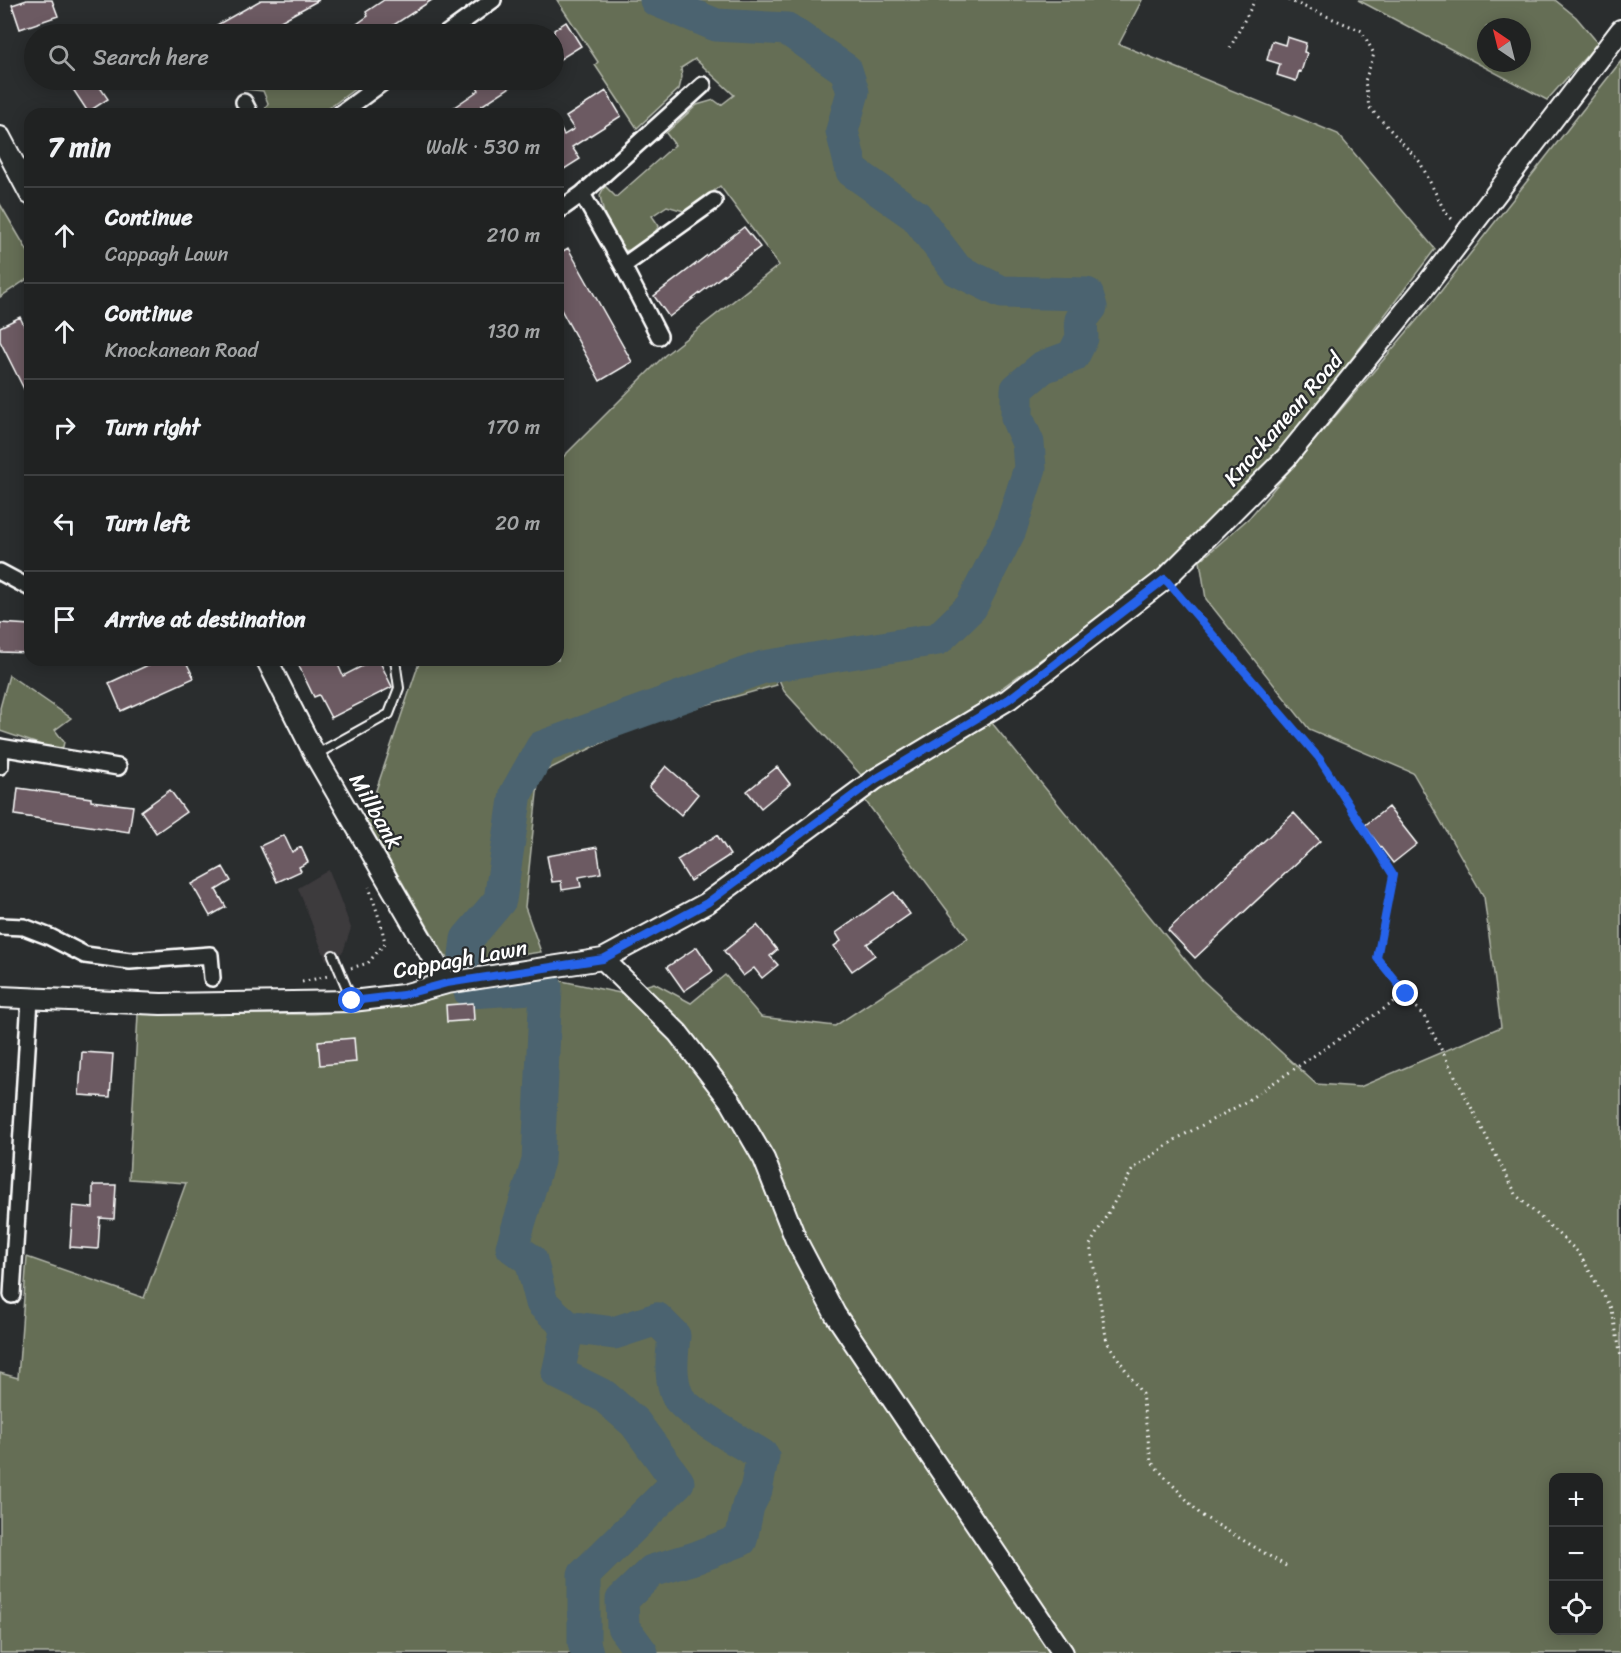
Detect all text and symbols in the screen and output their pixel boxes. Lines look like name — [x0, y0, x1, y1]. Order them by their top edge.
north arrow — [1477, 18, 1531, 72]
search box — [24, 24, 564, 90]
text: Search here — [93, 38, 209, 77]
icon: search — [45, 41, 78, 74]
text: 7 min — [48, 124, 111, 170]
text: Walk · 530 m — [426, 130, 540, 165]
text: Continue — [105, 198, 193, 237]
text: 210 m — [487, 218, 540, 253]
icon: ahead — [48, 219, 81, 252]
text: Cappagh Lawn — [105, 237, 228, 272]
text: Continue — [105, 294, 193, 333]
text: 130 m — [487, 314, 540, 349]
icon: ahead — [48, 315, 81, 348]
text: Knockanean Road — [105, 333, 258, 368]
street label: Knockanean Road — [1213, 342, 1354, 495]
text: Turn right — [105, 408, 200, 447]
text: 170 m — [487, 410, 540, 445]
icon: right — [48, 411, 81, 444]
text: Turn left — [105, 504, 190, 543]
text: 20 m — [495, 506, 540, 541]
icon: left — [48, 507, 81, 540]
text: Arrive at destination — [105, 600, 306, 639]
icon: arrive — [48, 603, 81, 636]
street label: Millbank — [338, 765, 414, 857]
street label: Cappagh Lawn — [390, 928, 530, 990]
route end — [1392, 980, 1418, 1006]
route start — [338, 987, 364, 1013]
map controls — [1549, 1473, 1603, 1635]
button: + — [1549, 1473, 1603, 1527]
button: − — [1549, 1527, 1603, 1581]
button: locate — [1549, 1581, 1603, 1635]

